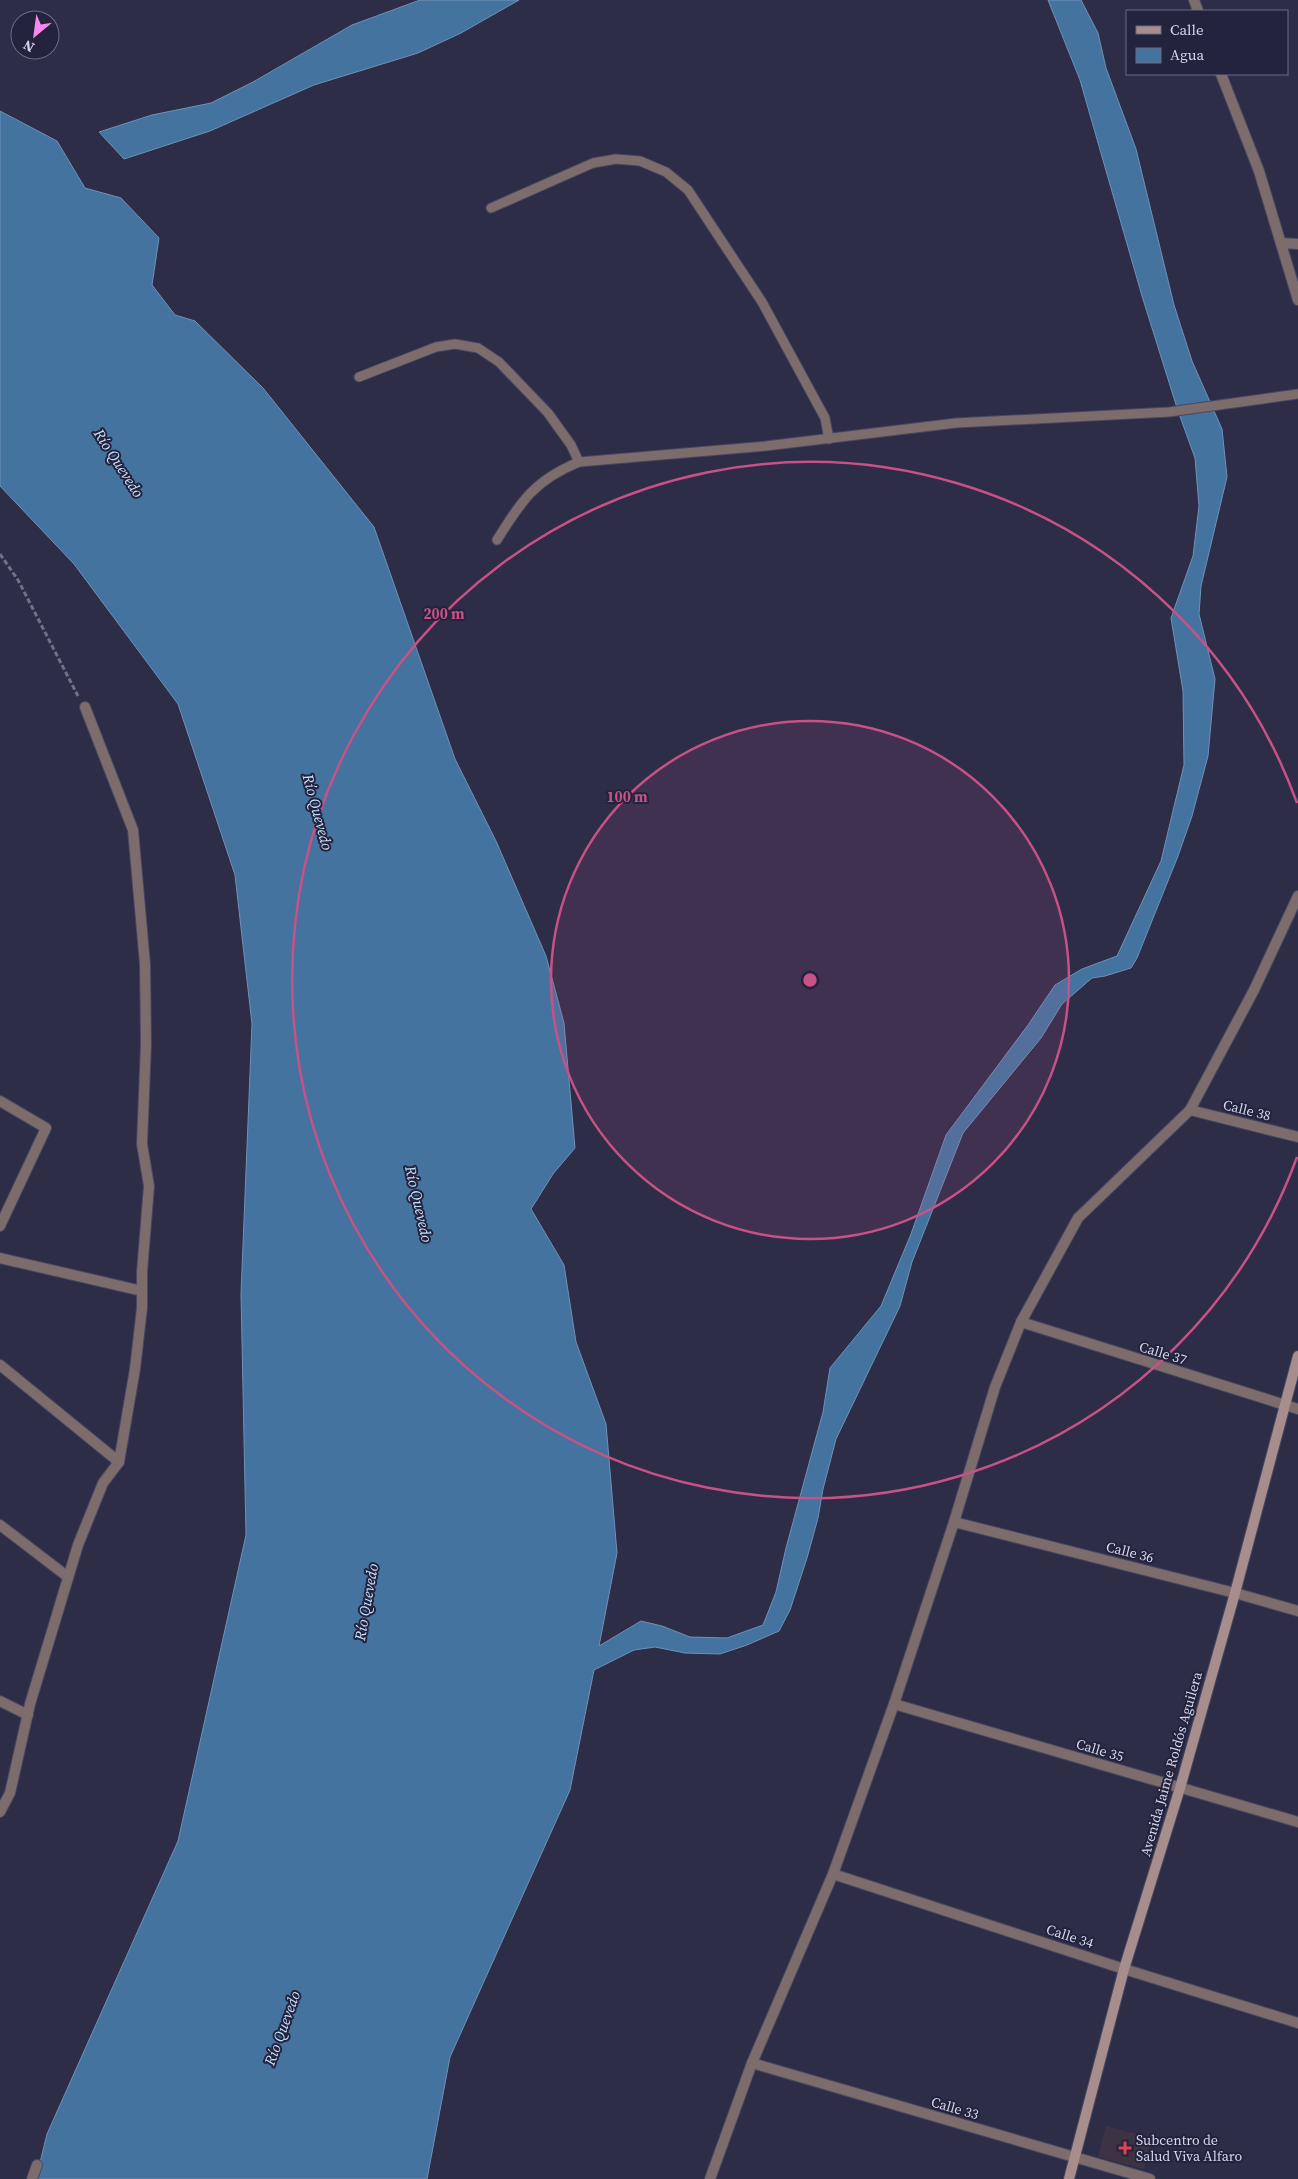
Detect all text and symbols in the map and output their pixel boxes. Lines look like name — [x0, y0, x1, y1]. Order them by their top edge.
north arrow — [10, 10, 60, 60]
legend — [1126, 10, 1288, 75]
text: Calle — [1170, 19, 1204, 40]
text: N — [19, 35, 38, 58]
text: Agua — [1170, 44, 1204, 65]
water label: Río Quevedo — [88, 424, 149, 501]
text: 200 m — [423, 603, 465, 624]
water label: Río Quevedo — [298, 771, 338, 852]
text: 100 m — [606, 786, 648, 807]
centre of rings — [801, 971, 819, 989]
street label: Calle 38 — [1221, 1094, 1273, 1126]
water label: Río Quevedo — [400, 1163, 438, 1244]
street label: Calle 37 — [1137, 1336, 1189, 1370]
street label: Calle 36 — [1104, 1536, 1156, 1568]
water label: Río Quevedo — [349, 1562, 383, 1643]
street label: Avenida Jaime Roldós Aguilera — [1135, 1669, 1207, 1859]
street label: Calle 35 — [1074, 1734, 1126, 1766]
street label: Calle 34 — [1044, 1919, 1096, 1953]
water label: Río Quevedo — [258, 1988, 305, 2069]
street label: Calle 33 — [929, 2092, 981, 2124]
place label: Subcentro de Salud Viva Alfaro — [1136, 2130, 1243, 2166]
marker: Subcentro de Salud Viva Alfaro — [1118, 2141, 1132, 2155]

